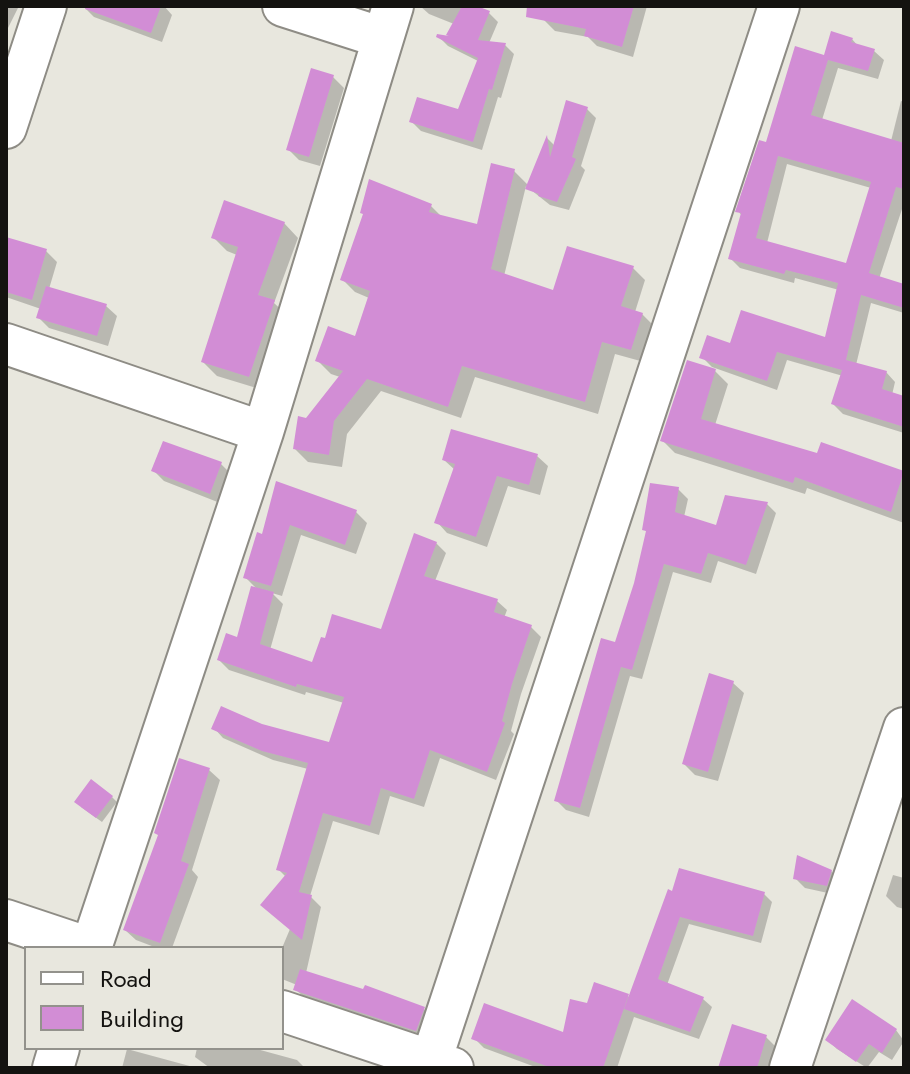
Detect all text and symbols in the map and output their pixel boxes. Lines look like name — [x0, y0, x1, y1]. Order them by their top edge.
legend — [24, 946, 284, 1050]
text: Road — [100, 961, 152, 996]
text: Building — [100, 1001, 184, 1036]

